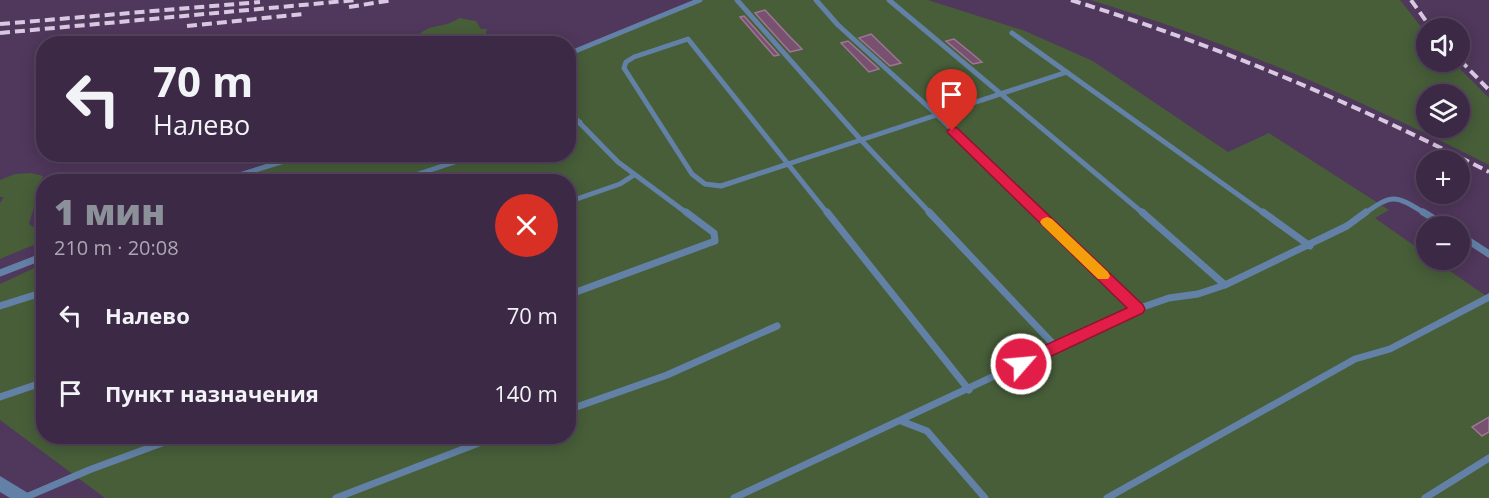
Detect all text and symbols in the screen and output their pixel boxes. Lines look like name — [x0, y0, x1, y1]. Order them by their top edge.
map controls — [1416, 18, 1470, 270]
button: sound — [1416, 18, 1470, 72]
text: 70 m — [153, 52, 253, 109]
icon: left — [54, 60, 132, 138]
pin — [926, 69, 977, 131]
icon: arrive — [935, 78, 968, 111]
button: layers — [1416, 84, 1470, 138]
text: Налево — [153, 106, 250, 143]
button: + — [1416, 150, 1470, 204]
text: 1 мин — [54, 187, 165, 236]
button: close — [495, 194, 558, 257]
button: − — [1416, 216, 1470, 270]
text: 210 m · 20:08 — [54, 234, 179, 261]
icon: left — [54, 299, 87, 332]
text: Налево — [105, 300, 190, 330]
text: 70 m — [507, 300, 558, 330]
position arrow — [989, 332, 1053, 396]
icon: arrive — [54, 377, 87, 410]
text: Пункт назначения — [105, 378, 319, 408]
text: 140 m — [494, 378, 558, 408]

